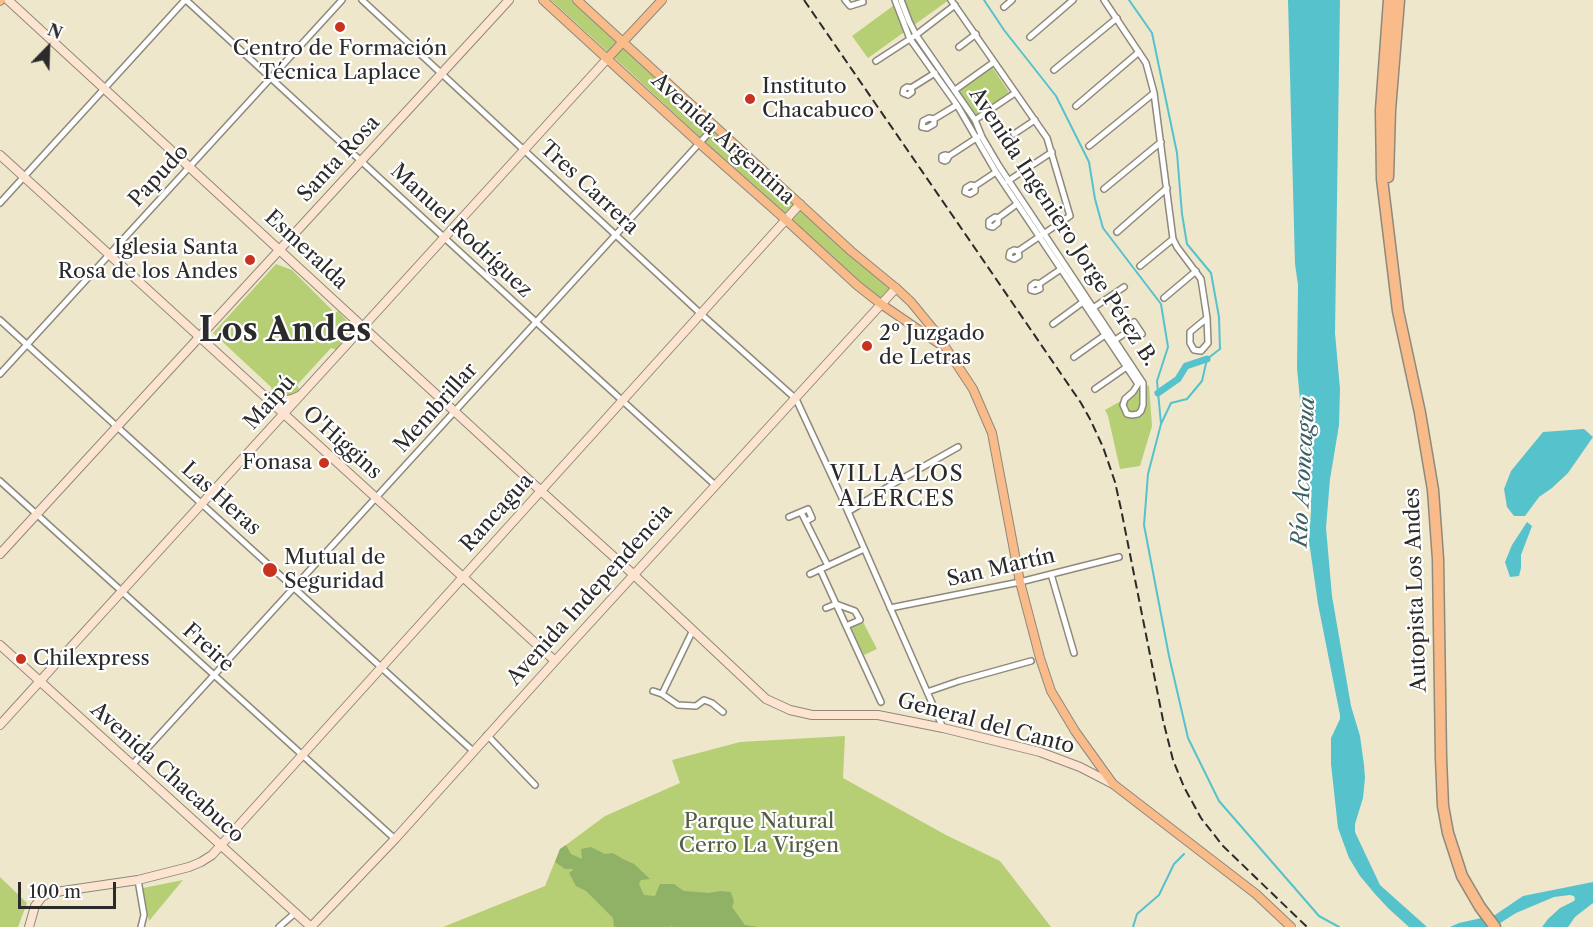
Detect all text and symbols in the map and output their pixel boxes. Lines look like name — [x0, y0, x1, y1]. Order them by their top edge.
north arrow — [18, 18, 78, 78]
text: N — [45, 20, 65, 43]
marker: Centro de Formación Técnica Laplace — [333, 20, 347, 34]
place label: Centro de Formación Técnica Laplace — [233, 36, 447, 86]
street label: Avenida Argentina — [646, 68, 800, 210]
place label: Instituto Chacabuco — [762, 74, 874, 124]
street label: Avenida Ingeniero Jorge Pérez B. — [963, 83, 1163, 371]
marker: Instituto Chacabuco — [743, 92, 757, 106]
street label: Santa Rosa — [293, 111, 385, 207]
street label: Tres Carrera — [534, 136, 644, 240]
street label: Papudo — [124, 140, 194, 212]
street label: Manuel Rodríguez — [385, 159, 537, 303]
street label: Esmeralda — [259, 205, 353, 295]
place label: Iglesia Santa Rosa de los Andes — [58, 235, 238, 285]
marker: Iglesia Santa Rosa de los Andes — [243, 253, 257, 267]
district label: Los Andes — [199, 311, 371, 351]
place label: 2º Juzgado de Letras — [879, 321, 985, 371]
marker: 2º Juzgado de Letras — [860, 339, 874, 353]
street label: Membrillar — [389, 358, 483, 458]
street label: Maipú — [239, 371, 301, 435]
water label: Río Aconcagua — [1287, 396, 1321, 548]
street label: O'Higgins — [297, 401, 387, 485]
place label: Fonasa — [242, 450, 312, 476]
marker: Fonasa — [317, 456, 331, 470]
street label: Las Heras — [176, 457, 266, 541]
district label: VILLA LOS ALERCES — [830, 462, 964, 514]
street label: Rancagua — [455, 469, 539, 557]
street label: Autopista Los Andes — [1400, 487, 1432, 693]
street label: Avenida Independencia — [502, 499, 678, 691]
street label: San Martín — [944, 543, 1058, 593]
place label: Mutual de Seguridad — [284, 545, 386, 595]
marker: Mutual de Seguridad — [261, 561, 279, 579]
street label: Freire — [177, 618, 239, 678]
place label: Chilexpress — [33, 646, 150, 672]
marker: Chilexpress — [14, 652, 28, 666]
street label: General del Canto — [895, 688, 1077, 760]
street label: Avenida Chacabuco — [85, 697, 249, 849]
park label: Parque Natural Cerro La Virgen — [679, 809, 839, 859]
scale bar — [21, 870, 118, 908]
text: 100 m — [29, 881, 81, 903]

